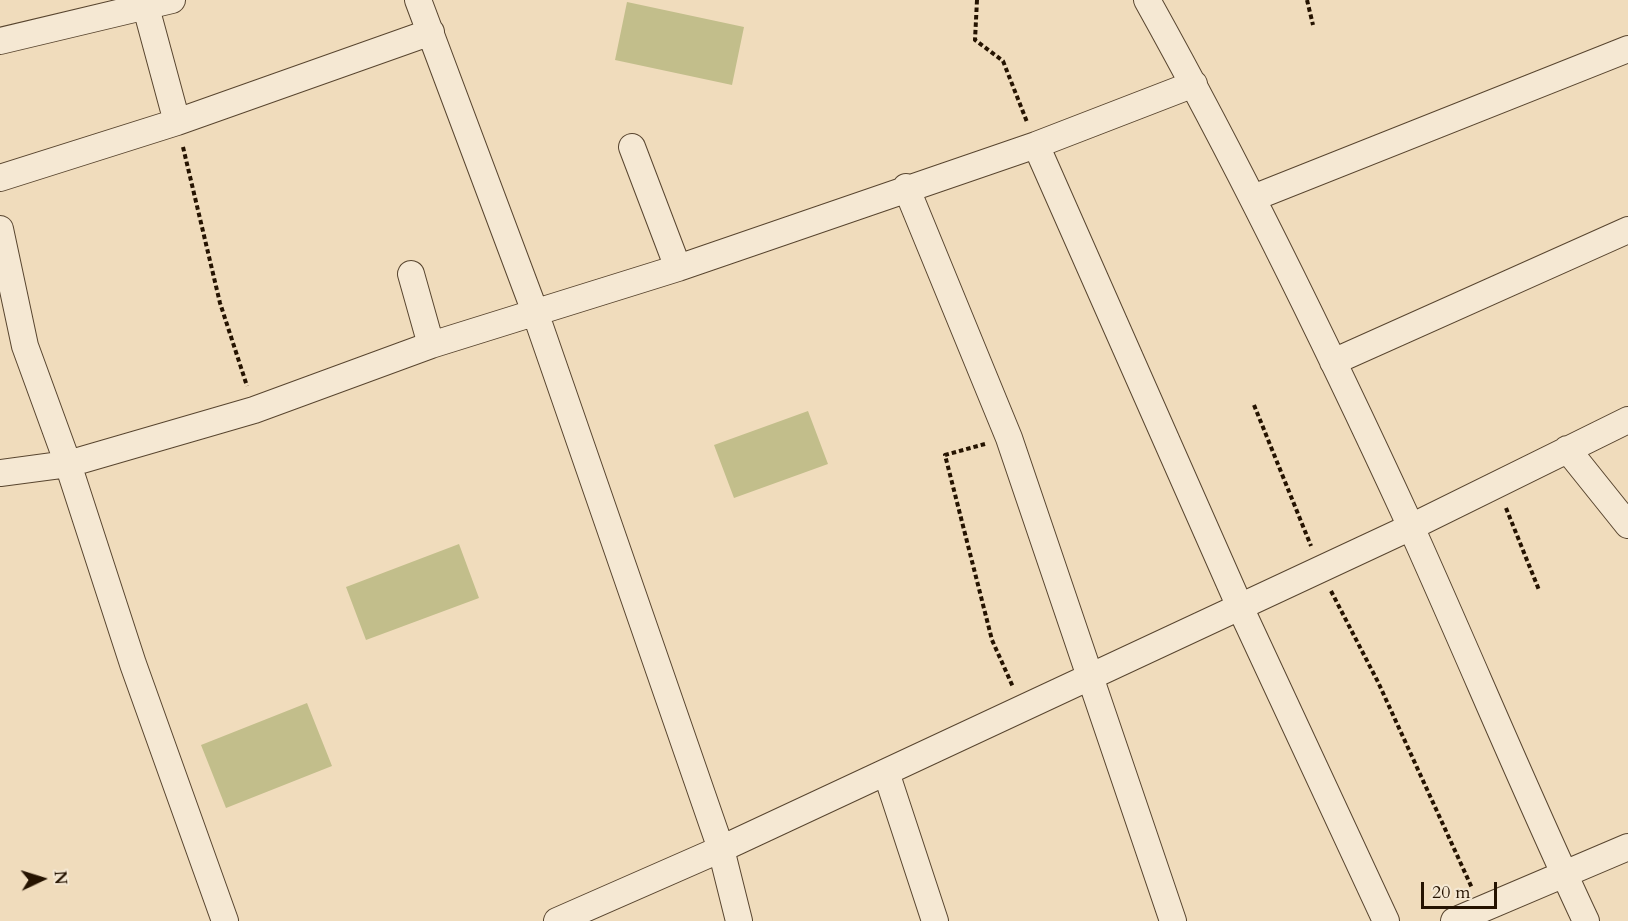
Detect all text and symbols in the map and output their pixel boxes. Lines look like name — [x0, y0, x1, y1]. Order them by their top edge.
north arrow — [12, 849, 72, 909]
text: N — [48, 870, 71, 885]
scale bar — [1424, 870, 1500, 908]
text: 20 m — [1432, 880, 1471, 905]

